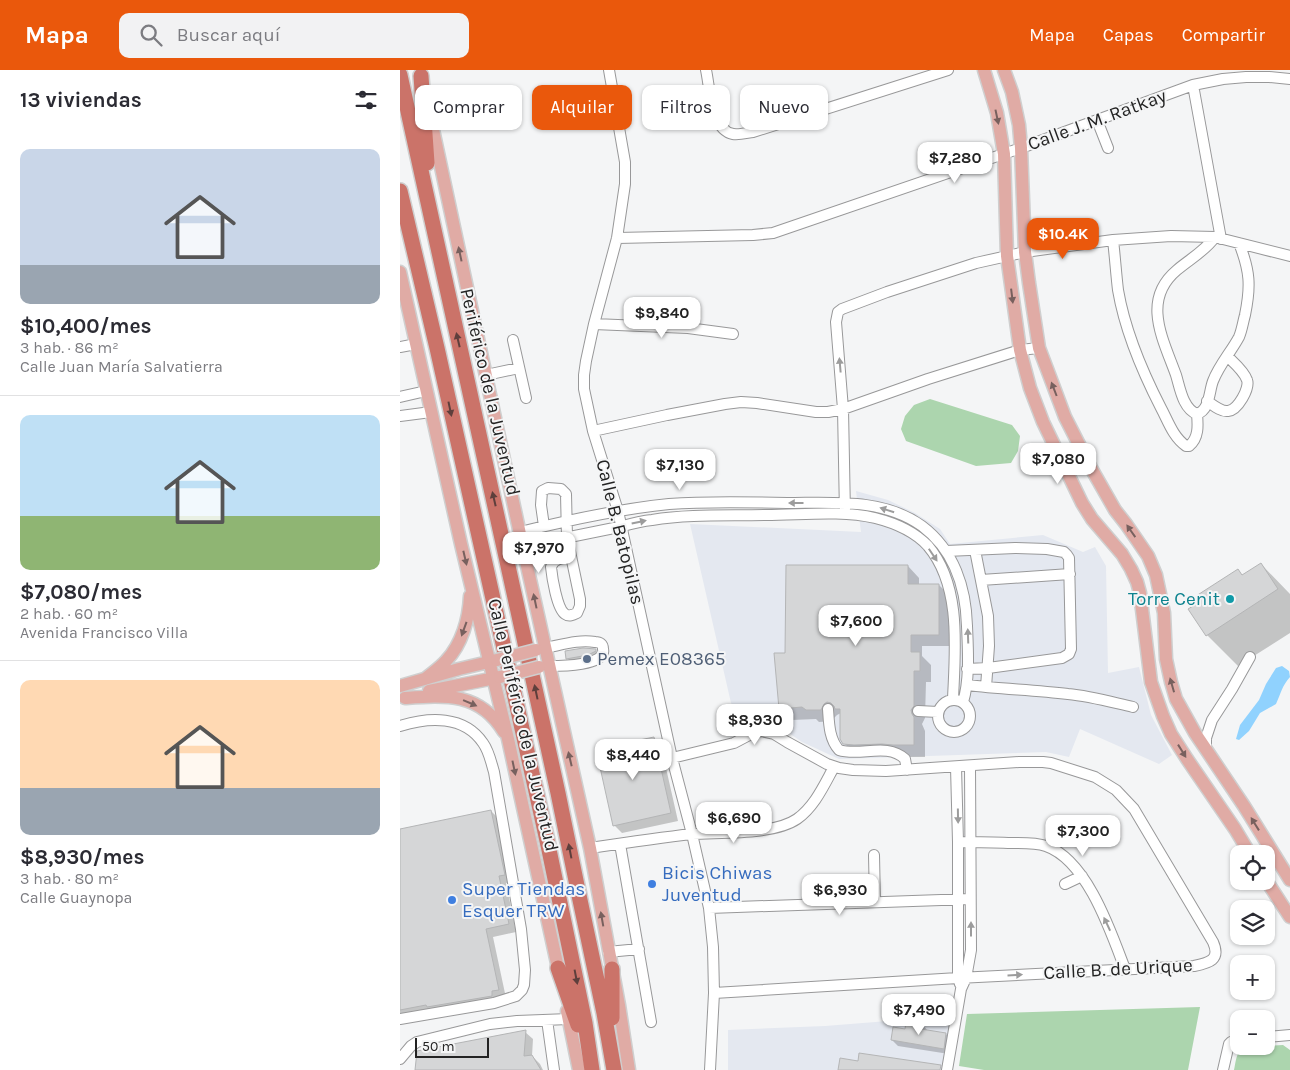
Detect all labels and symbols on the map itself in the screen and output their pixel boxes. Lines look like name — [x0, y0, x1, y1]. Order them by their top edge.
street label: Calle J. M. Ratkay — [1025, 85, 1169, 155]
one-way arrow — [993, 109, 1001, 124]
pin: $7,280 — [914, 142, 996, 184]
pin: $10.4K — [1022, 218, 1104, 260]
one-way arrow — [455, 245, 463, 261]
street label: Periférico de la Juventud — [455, 286, 525, 498]
one-way arrow — [1008, 288, 1016, 304]
pin: $9,840 — [621, 296, 703, 339]
one-way arrow — [454, 333, 462, 348]
one-way arrow — [835, 357, 843, 373]
one-way arrow — [1050, 381, 1057, 396]
one-way arrow — [446, 401, 454, 416]
pin: $7,080 — [1017, 442, 1099, 485]
pin: $7,130 — [639, 448, 721, 491]
street label: Calle B. Batopilas — [591, 457, 649, 607]
one-way arrow — [490, 491, 498, 506]
one-way arrow — [788, 499, 804, 507]
one-way arrow — [880, 505, 895, 513]
one-way arrow — [631, 518, 647, 526]
one-way arrow — [1126, 524, 1136, 538]
pin: $7,970 — [498, 532, 580, 574]
one-way arrow — [928, 548, 938, 561]
one-way arrow — [461, 551, 469, 566]
place label: Torre Cenit — [1128, 588, 1220, 610]
one-way arrow — [531, 593, 539, 608]
marker: Torre Cenit — [1224, 593, 1236, 605]
street label: Calle Periférico de la Juventud — [483, 596, 563, 854]
pin: $7,600 — [815, 604, 897, 647]
one-way arrow — [460, 622, 467, 637]
one-way arrow — [963, 628, 971, 644]
place label: Pemex E08365 — [597, 648, 726, 670]
marker: Pemex E08365 — [581, 653, 593, 665]
one-way arrow — [1168, 677, 1176, 693]
one-way arrow — [532, 684, 540, 699]
one-way arrow — [463, 699, 477, 707]
pin: $8,930 — [714, 704, 796, 746]
pin: $8,440 — [592, 738, 674, 781]
one-way arrow — [1178, 745, 1187, 758]
one-way arrow — [566, 752, 574, 767]
one-way arrow — [510, 760, 518, 775]
pin: $6,690 — [693, 802, 775, 844]
one-way arrow — [954, 808, 962, 824]
pin: $7,300 — [1042, 814, 1124, 857]
one-way arrow — [1250, 817, 1259, 831]
one-way arrow — [566, 843, 574, 858]
place label: Bicis Chiwas Juventud — [662, 862, 772, 906]
pin: $6,930 — [799, 874, 881, 916]
place label: Super Tiendas Esquer TRW — [462, 878, 585, 922]
marker: Bicis Chiwas Juventud — [646, 878, 658, 890]
marker: Super Tiendas Esquer TRW — [446, 894, 458, 906]
one-way arrow — [598, 910, 606, 926]
one-way arrow — [1103, 917, 1111, 931]
one-way arrow — [966, 921, 974, 937]
street label: Calle B. de Urique — [1043, 954, 1193, 984]
one-way arrow — [572, 970, 580, 985]
one-way arrow — [1007, 971, 1023, 979]
pin: $7,490 — [878, 994, 960, 1036]
scale bar — [415, 1035, 489, 1058]

